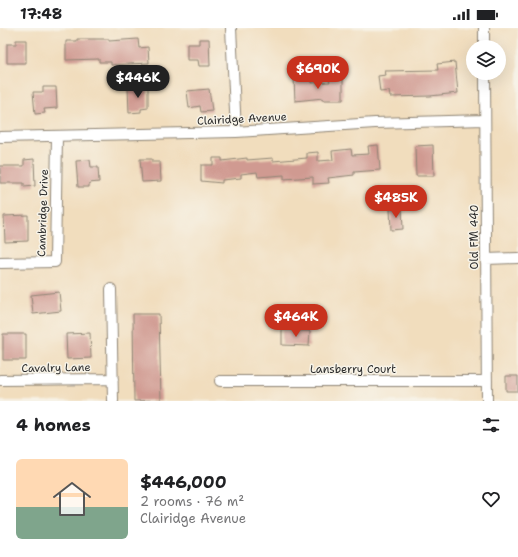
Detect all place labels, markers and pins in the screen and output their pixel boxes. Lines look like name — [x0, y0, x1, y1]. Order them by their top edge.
pin: $690K — [290, 56, 346, 90]
pin: $446K — [110, 65, 166, 99]
pin: $485K — [368, 185, 424, 219]
pin: $464K — [268, 304, 324, 338]

